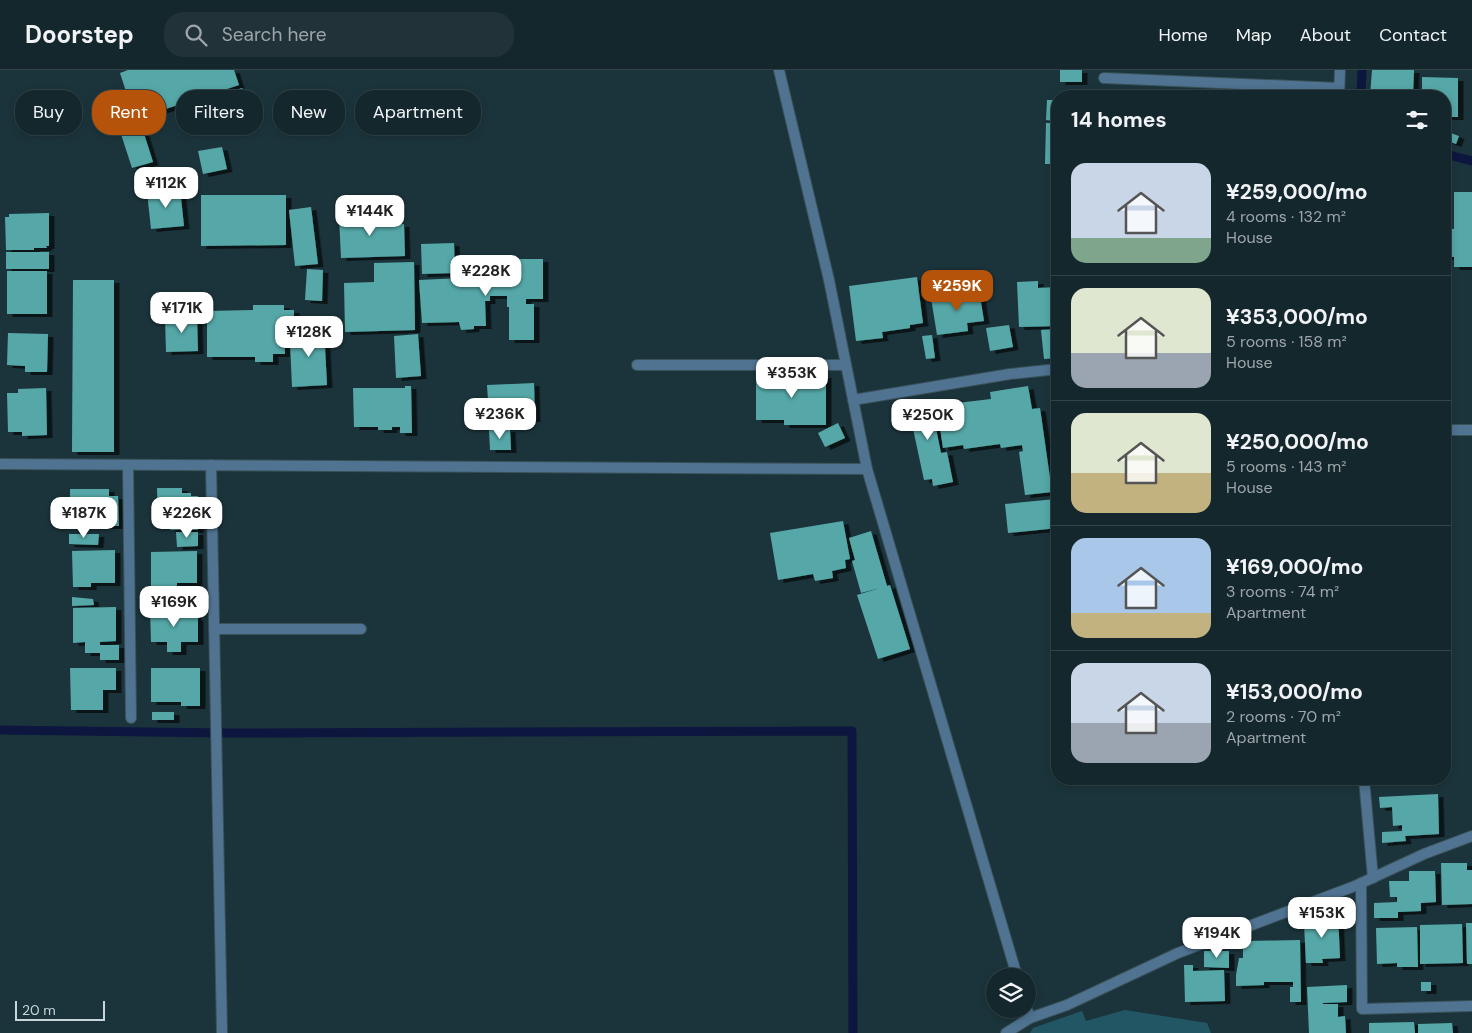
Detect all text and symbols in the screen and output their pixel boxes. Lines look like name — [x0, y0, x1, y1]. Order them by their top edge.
search box — [164, 12, 514, 57]
text: Doorstep — [25, 19, 134, 50]
icon: search — [182, 21, 210, 49]
text: Search here — [222, 22, 327, 47]
text: Home — [1158, 23, 1208, 47]
text: Map — [1236, 23, 1272, 47]
text: About — [1300, 23, 1351, 47]
text: Contact — [1379, 23, 1447, 47]
chip: Buy — [15, 90, 82, 135]
chip: Rent — [92, 90, 166, 135]
chip: Filters — [176, 90, 263, 135]
chip: New — [273, 90, 345, 135]
chip: Apartment — [355, 90, 481, 135]
text: 14 homes — [1071, 106, 1167, 134]
icon: filters — [1403, 106, 1431, 134]
pin: ¥112K — [131, 166, 201, 209]
text: ¥112K — [145, 172, 187, 193]
text: ¥259,000/mo — [1226, 178, 1367, 206]
icon: home — [1111, 183, 1171, 243]
pin: ¥144K — [335, 194, 405, 237]
text: ¥144K — [346, 200, 394, 221]
text: 4 rooms · 132 m² — [1226, 206, 1346, 227]
text: House — [1226, 227, 1273, 248]
pin: ¥228K — [451, 254, 521, 297]
text: ¥228K — [461, 260, 511, 281]
pin: ¥259K — [922, 270, 992, 312]
text: ¥259K — [932, 275, 982, 296]
pin: ¥171K — [147, 292, 217, 334]
text: ¥171K — [161, 297, 203, 318]
text: ¥353,000/mo — [1226, 303, 1368, 331]
icon: home — [1111, 308, 1171, 368]
pin: ¥128K — [274, 316, 344, 358]
text: ¥128K — [286, 321, 332, 342]
text: 5 rooms · 158 m² — [1226, 331, 1347, 352]
text: House — [1226, 352, 1273, 373]
pin: ¥353K — [757, 356, 827, 399]
text: ¥353K — [767, 362, 817, 383]
pin: ¥236K — [465, 398, 535, 440]
pin: ¥250K — [893, 398, 963, 441]
text: ¥236K — [475, 403, 525, 424]
text: ¥250K — [902, 404, 954, 425]
text: ¥250,000/mo — [1226, 428, 1369, 456]
icon: home — [1111, 433, 1171, 493]
text: 5 rooms · 143 m² — [1226, 456, 1347, 477]
text: House — [1226, 477, 1273, 498]
pin: ¥187K — [49, 496, 119, 539]
pin: ¥226K — [152, 496, 222, 539]
text: ¥187K — [61, 502, 107, 523]
text: ¥226K — [162, 502, 212, 523]
text: ¥169,000/mo — [1226, 553, 1363, 581]
icon: home — [1111, 558, 1171, 618]
text: 3 rooms · 74 m² — [1226, 581, 1339, 602]
pin: ¥169K — [139, 586, 209, 628]
text: ¥169K — [151, 591, 197, 612]
text: Apartment — [1226, 602, 1306, 623]
text: ¥153,000/mo — [1226, 678, 1363, 706]
icon: home — [1111, 683, 1171, 743]
text: 2 rooms · 70 m² — [1226, 706, 1341, 727]
text: Apartment — [1226, 727, 1306, 748]
pin: ¥153K — [1287, 896, 1357, 939]
text: ¥153K — [1299, 902, 1345, 923]
pin: ¥194K — [1182, 916, 1252, 959]
text: ¥194K — [1193, 922, 1241, 943]
map controls — [986, 968, 1036, 1018]
button: layers — [986, 968, 1036, 1018]
scale bar — [15, 998, 105, 1021]
text: 20 m — [22, 1001, 56, 1019]

